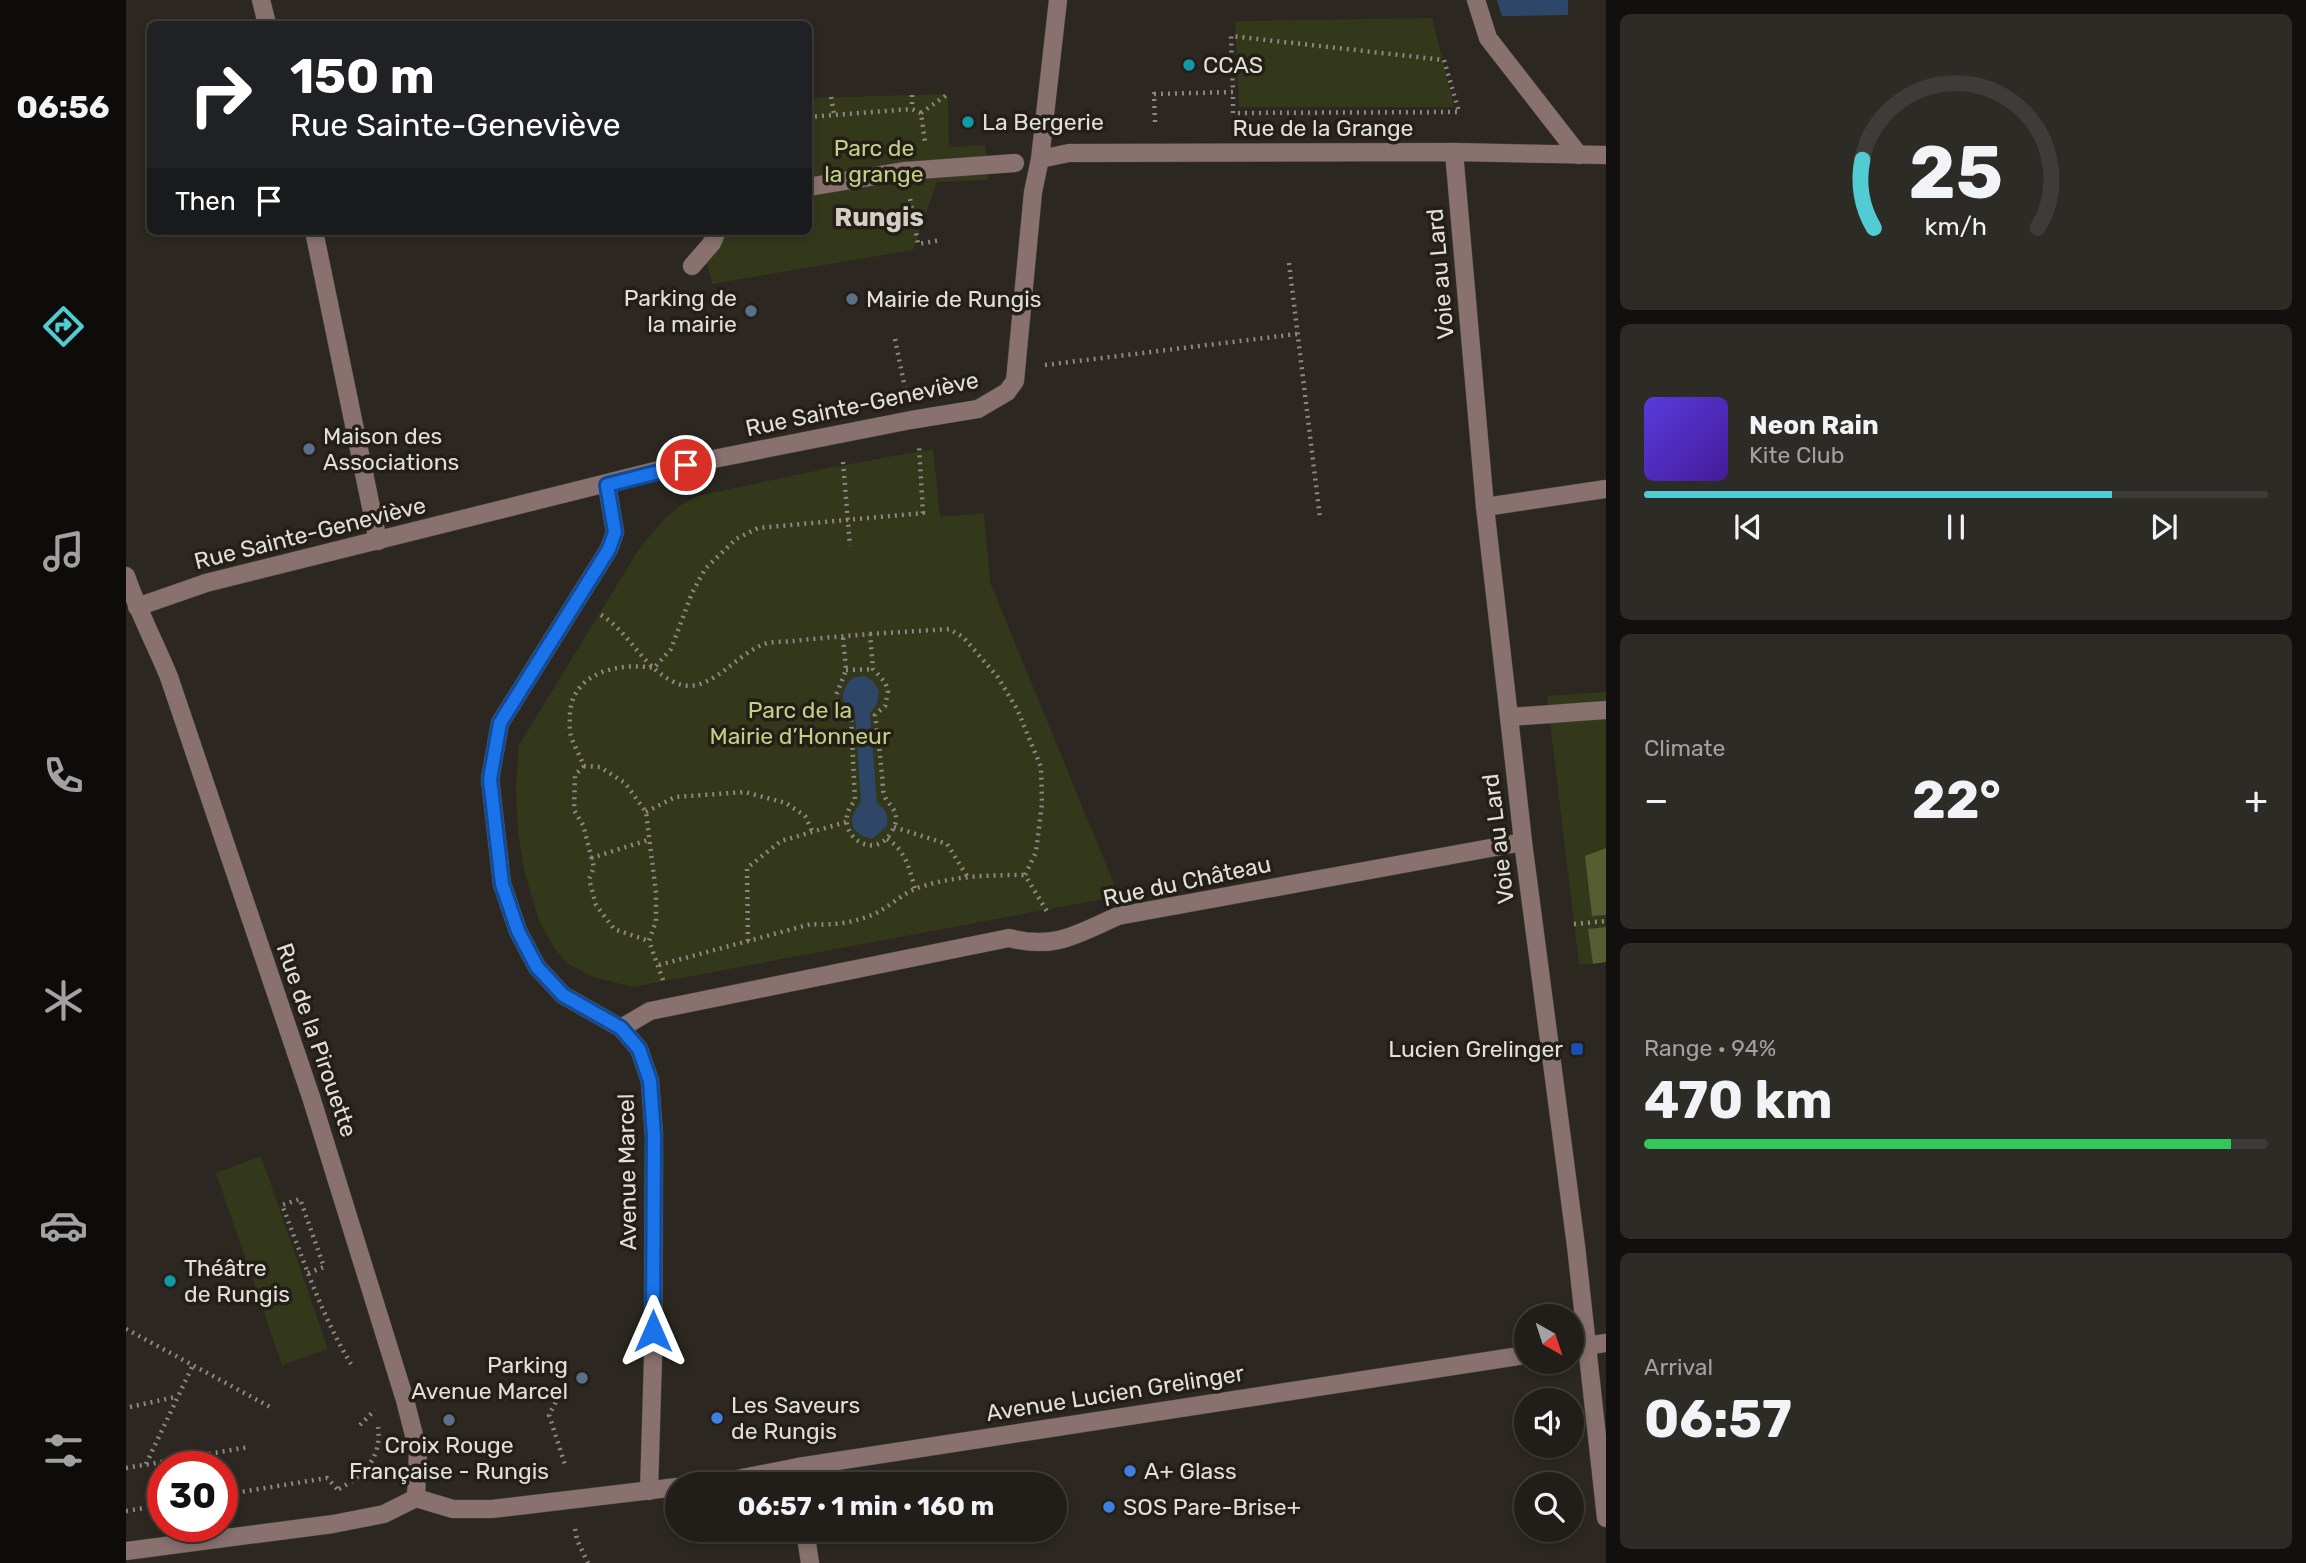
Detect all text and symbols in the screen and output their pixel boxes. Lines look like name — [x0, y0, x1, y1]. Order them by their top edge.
text: 150 m — [290, 47, 435, 105]
icon: right — [175, 49, 266, 140]
place label: CCAS — [1203, 51, 1263, 79]
marker: CCAS — [1181, 57, 1197, 73]
text: 06:56 — [16, 88, 110, 126]
text: Rue Sainte-Geneviève — [290, 106, 621, 144]
place label: La Bergerie — [982, 108, 1104, 136]
marker: La Bergerie — [960, 114, 976, 130]
street label: Rue de la Grange — [1232, 114, 1414, 142]
text: 25 — [1909, 130, 2003, 216]
park label: Parc de la grange — [824, 134, 924, 188]
icon: arrive — [250, 182, 288, 220]
text: Then — [175, 186, 236, 217]
district label: Rungis — [834, 202, 924, 233]
street label: Voie au Lard — [1420, 207, 1460, 341]
text: km/h — [1925, 212, 1987, 241]
place label: Parking de la mairie — [624, 284, 737, 338]
place label: Mairie de Rungis — [866, 285, 1041, 313]
marker: Mairie de Rungis — [844, 291, 860, 307]
icon: directions — [39, 302, 88, 351]
marker: Parking de la mairie — [743, 303, 759, 319]
street label: Rue Sainte-Geneviève — [743, 366, 981, 442]
text: Neon Rain — [1749, 410, 1879, 441]
place label: Maison des Associations — [323, 422, 459, 476]
pin — [656, 435, 716, 495]
marker: Maison des Associations — [301, 441, 317, 457]
text: Kite Club — [1749, 441, 1844, 469]
icon: arrive — [667, 446, 705, 484]
street label: Rue Sainte-Geneviève — [191, 491, 429, 575]
icon: previous — [1729, 508, 1767, 546]
icon: pause — [1937, 508, 1975, 546]
icon: next — [2145, 508, 2183, 546]
icon: music — [39, 527, 88, 576]
park label: Parc de la Mairie d’Honneur — [709, 696, 891, 750]
text: Climate — [1644, 734, 1725, 762]
icon: phone — [39, 751, 88, 800]
text: 22° — [1912, 769, 2001, 831]
street label: Voie au Lard — [1476, 772, 1520, 906]
text: − — [1644, 777, 1669, 823]
text: + — [2244, 777, 2268, 823]
street label: Rue du Château — [1100, 850, 1274, 912]
street label: Rue de la Pirouette — [271, 939, 363, 1141]
icon: climate — [39, 976, 88, 1025]
text: Range · 94% — [1644, 1034, 1776, 1062]
place label: Lucien Grelinger — [1388, 1035, 1563, 1063]
marker: Lucien Grelinger — [1569, 1041, 1585, 1057]
text: 470 km — [1644, 1069, 1833, 1131]
street label: Avenue Marcel — [612, 1093, 642, 1251]
icon: car — [39, 1201, 88, 1250]
place label: Théâtre de Rungis — [184, 1254, 290, 1308]
marker: Théâtre de Rungis — [162, 1273, 178, 1289]
position arrow — [616, 1294, 690, 1368]
north arrow — [1514, 1304, 1584, 1374]
map controls — [1514, 1304, 1584, 1542]
place label: Parking Avenue Marcel — [411, 1351, 568, 1405]
text: Arrival — [1644, 1353, 1713, 1381]
street label: Avenue Lucien Grelinger — [984, 1359, 1246, 1427]
marker: Parking Avenue Marcel — [574, 1370, 590, 1386]
button: sound — [1514, 1388, 1584, 1458]
text: 06:57 — [1644, 1388, 1792, 1450]
place label: Les Saveurs de Rungis — [731, 1391, 860, 1445]
marker: Les Saveurs de Rungis — [709, 1410, 725, 1426]
marker: Croix Rouge Française - Rungis — [441, 1412, 457, 1428]
icon: filters — [39, 1426, 88, 1475]
place label: Croix Rouge Française - Rungis — [349, 1431, 549, 1485]
speed limit sign: 30 — [147, 1451, 238, 1542]
place label: A+ Glass — [1144, 1457, 1237, 1485]
marker: A+ Glass — [1122, 1463, 1138, 1479]
button: search — [1514, 1472, 1584, 1542]
text: 06:57 · 1 min · 160 m — [738, 1491, 994, 1522]
place label: SOS Pare-Brise+ — [1123, 1493, 1301, 1521]
marker: SOS Pare-Brise+ — [1101, 1499, 1117, 1515]

